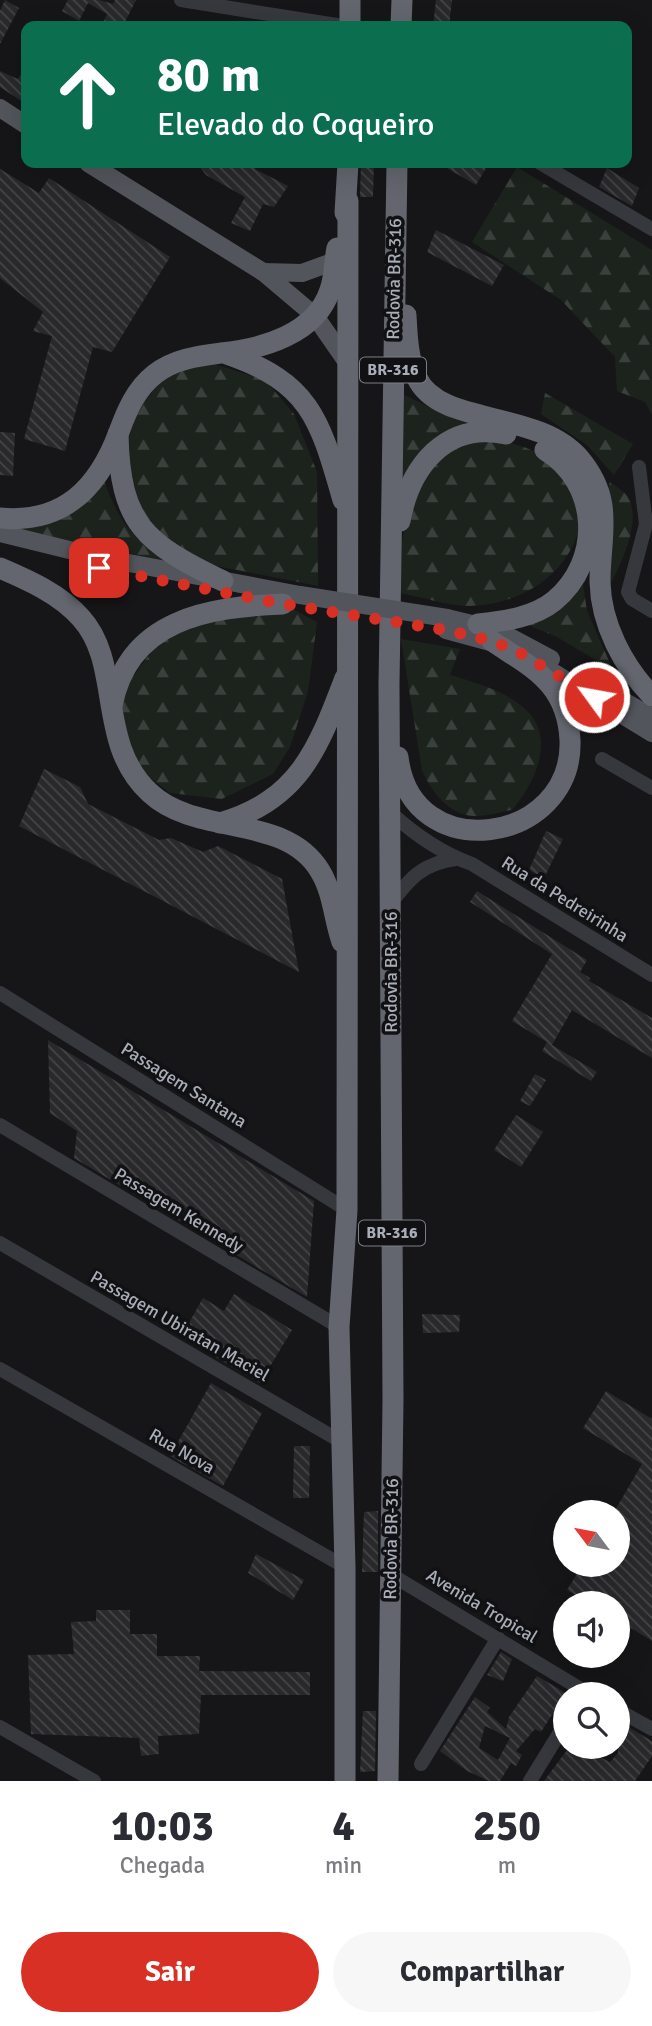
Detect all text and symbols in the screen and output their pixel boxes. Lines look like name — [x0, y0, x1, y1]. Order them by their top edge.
text: 80 m — [157, 45, 260, 105]
icon: ahead — [42, 49, 133, 140]
text: Elevado do Coqueiro — [157, 105, 434, 144]
street label: Rodovia BR-316 — [382, 218, 406, 340]
road number: BR-316 — [360, 358, 426, 382]
pin — [69, 538, 129, 598]
icon: arrive — [80, 549, 118, 587]
position arrow — [557, 660, 631, 734]
street label: Rua da Pedreirinha — [498, 851, 632, 947]
street label: Rodovia BR-316 — [380, 911, 402, 1033]
street label: Passagem Santana — [117, 1038, 251, 1132]
street label: Passagem Kennedy — [111, 1163, 248, 1257]
road number: BR-316 — [359, 1220, 425, 1246]
street label: Passagem Ubiratan Maciel — [87, 1266, 273, 1386]
street label: Rua Nova — [145, 1423, 219, 1479]
street label: Rodovia BR-316 — [379, 1478, 403, 1600]
north arrow — [553, 1500, 630, 1577]
map controls — [553, 1500, 630, 1759]
street label: Avenida Tropical — [422, 1564, 542, 1648]
button: sound — [553, 1591, 630, 1668]
button: search — [553, 1682, 630, 1759]
text: 10:03 — [111, 1801, 214, 1852]
text: 4 — [332, 1801, 355, 1852]
text: 250 — [473, 1801, 541, 1852]
text: Chegada — [120, 1851, 205, 1880]
text: min — [325, 1851, 362, 1880]
text: m — [498, 1851, 516, 1880]
button: Sair — [21, 1932, 319, 2012]
button: Compartilhar — [333, 1932, 631, 2012]

